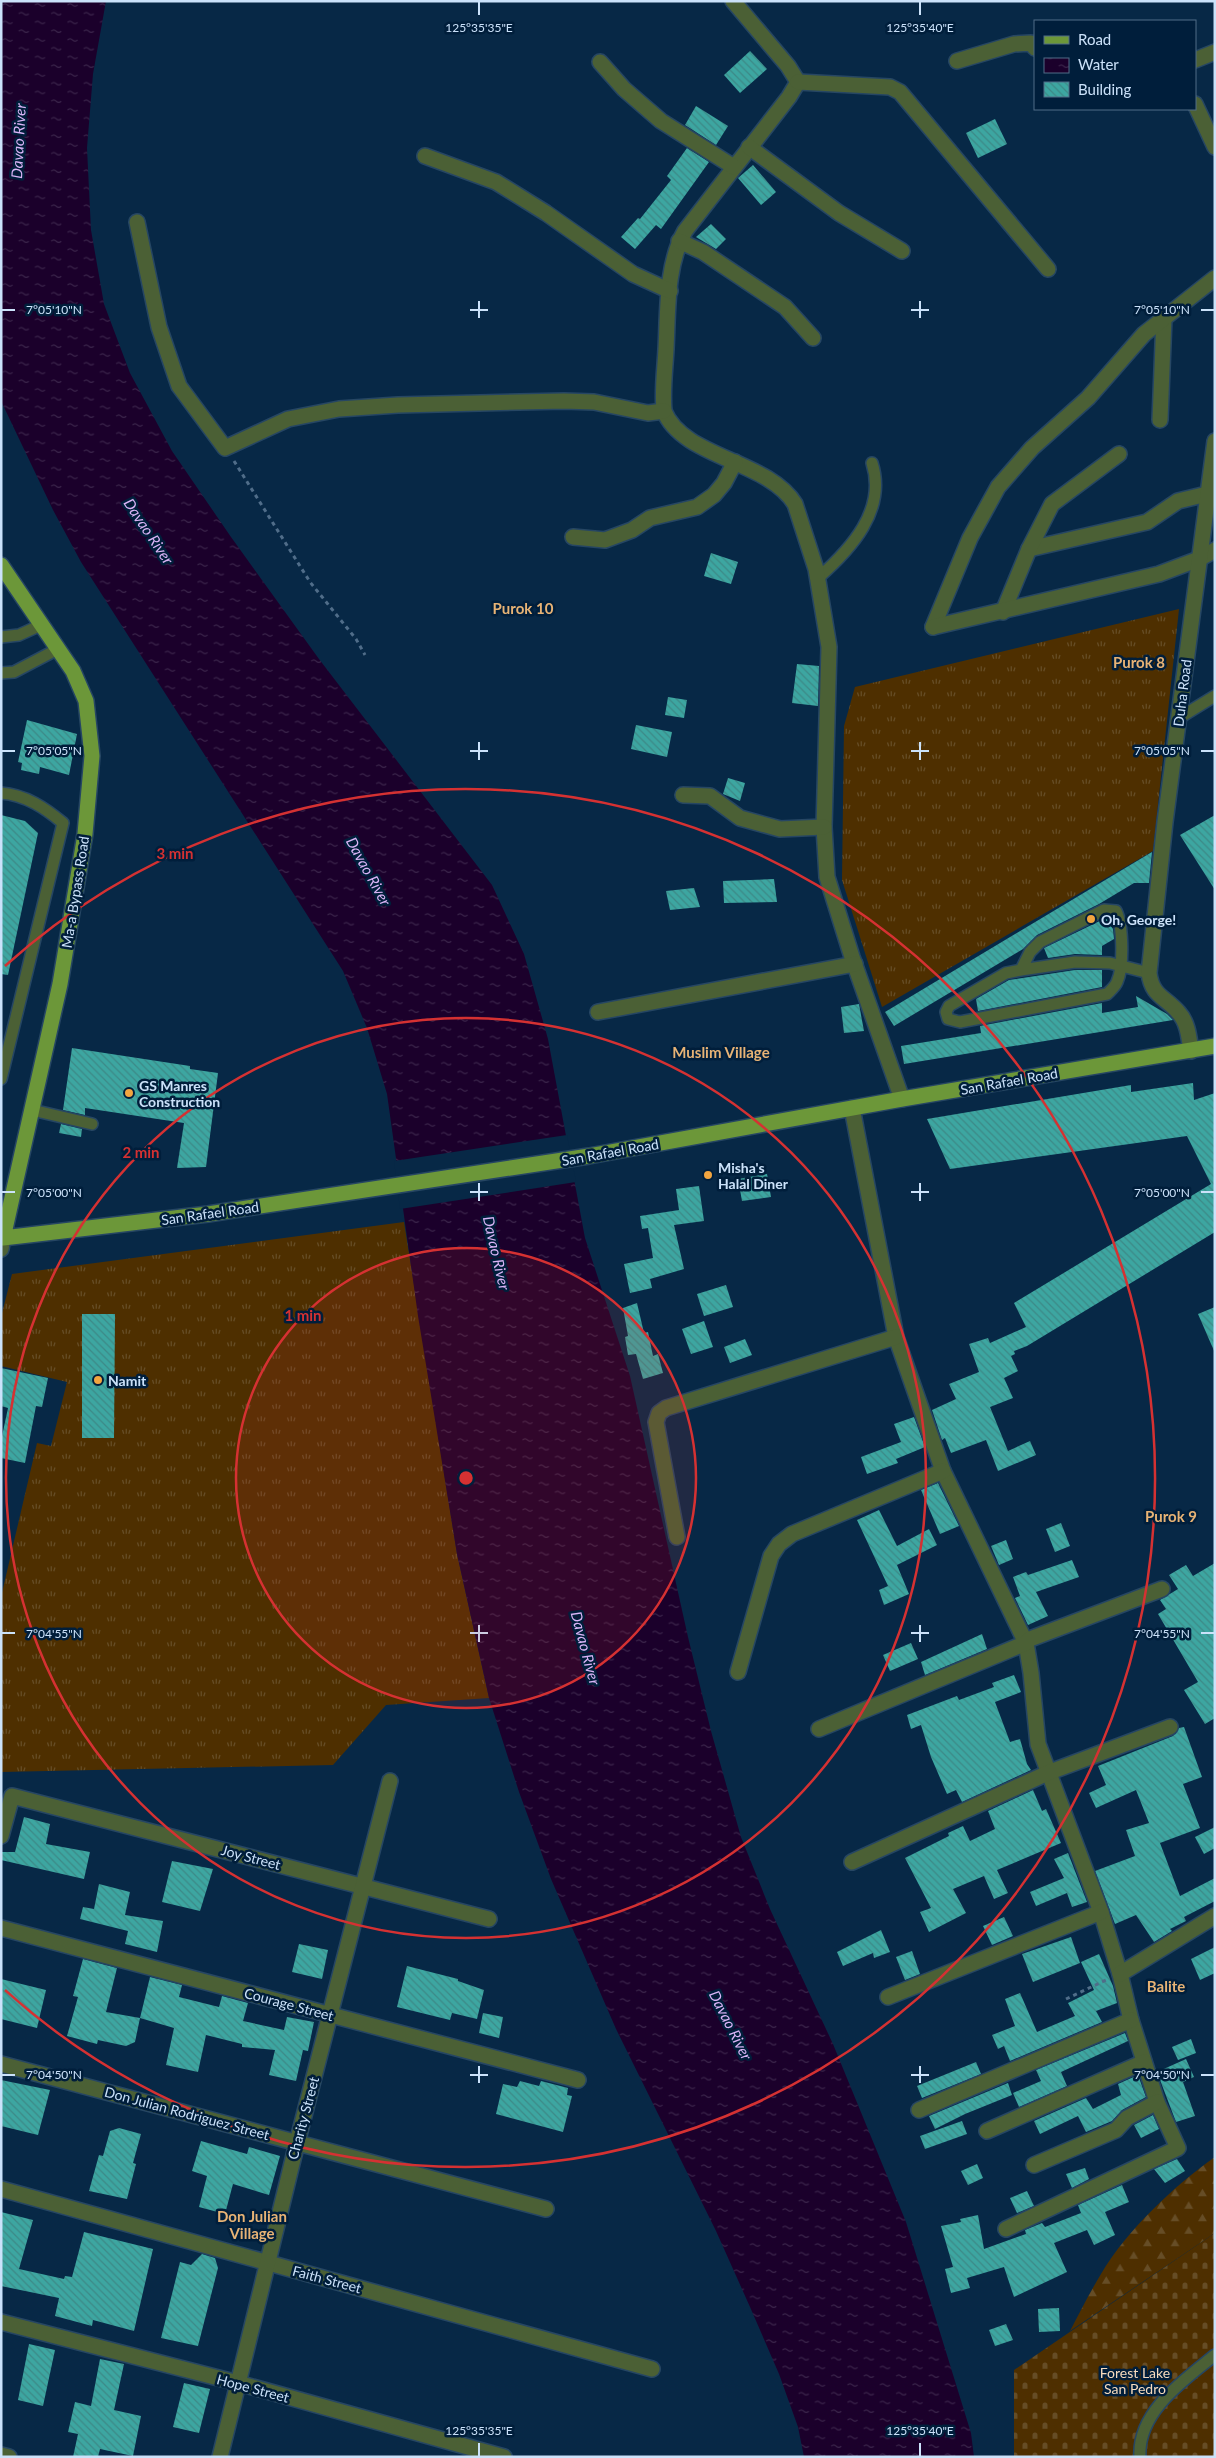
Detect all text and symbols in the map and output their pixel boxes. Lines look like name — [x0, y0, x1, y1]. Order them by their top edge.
text: 125°35'35"E — [445, 20, 513, 35]
text: 125°35'40"E — [886, 20, 954, 35]
legend — [1034, 20, 1196, 110]
text: Road — [1078, 30, 1111, 48]
text: Water — [1078, 55, 1119, 73]
text: Building — [1078, 80, 1131, 98]
water label: Davao River — [7, 102, 29, 179]
text: 7°05'10"N — [26, 302, 82, 317]
text: 7°05'10"N — [1134, 302, 1190, 317]
water label: Davao River — [120, 495, 178, 568]
district label: Purok 10 — [493, 599, 554, 617]
district label: Purok 8 — [1113, 653, 1165, 671]
street label: Duha Road — [1169, 658, 1195, 728]
text: 7°05'05"N — [26, 743, 82, 758]
text: 7°05'05"N — [1134, 743, 1190, 758]
water label: Davao River — [343, 834, 396, 909]
street label: Ma-a Bypass Road — [58, 835, 92, 949]
text: 3 min — [156, 844, 194, 862]
place label: Oh, George! — [1101, 911, 1176, 928]
marker: Oh, George! — [1085, 913, 1097, 925]
district label: Muslim Village — [672, 1043, 770, 1061]
street label: San Rafael Road — [959, 1064, 1059, 1098]
place label: GS Manres Construction — [139, 1077, 220, 1110]
marker: GS Manres Construction — [123, 1087, 135, 1099]
street label: San Rafael Road — [560, 1135, 660, 1169]
text: 2 min — [122, 1143, 160, 1161]
place label: Misha's Halal Diner — [718, 1159, 789, 1192]
marker: Misha's Halal Diner — [702, 1169, 714, 1181]
text: 7°05'00"N — [26, 1185, 82, 1200]
text: 7°05'00"N — [1134, 1185, 1190, 1200]
street label: San Rafael Road — [160, 1198, 260, 1228]
water label: Davao River — [480, 1214, 514, 1293]
text: 1 min — [284, 1306, 322, 1324]
place label: Namit — [108, 1372, 147, 1389]
marker: Namit — [92, 1374, 104, 1386]
centre of rings — [457, 1469, 475, 1487]
district label: Purok 9 — [1145, 1507, 1197, 1525]
water label: Davao River — [568, 1609, 605, 1688]
text: 7°04'55"N — [26, 1626, 82, 1641]
text: 7°04'55"N — [1134, 1626, 1190, 1641]
street label: Joy Street — [219, 1841, 283, 1873]
district label: Balite — [1147, 1977, 1185, 1995]
street label: Courage Street — [242, 1984, 336, 2024]
water label: Davao River — [706, 1987, 757, 2063]
text: 7°04'50"N — [26, 2067, 82, 2082]
text: 7°04'50"N — [1134, 2067, 1190, 2082]
street label: Charity Street — [284, 2075, 322, 2161]
street label: Don Julian Rodriguez Street — [103, 2083, 271, 2143]
district label: Don Julian Village — [217, 2207, 287, 2242]
street label: Faith Street — [291, 2262, 363, 2296]
park label: Forest Lake San Pedro — [1100, 2364, 1170, 2397]
street label: Hope Street — [215, 2370, 291, 2406]
text: 125°35'35"E — [445, 2423, 513, 2438]
text: 125°35'40"E — [886, 2423, 954, 2438]

